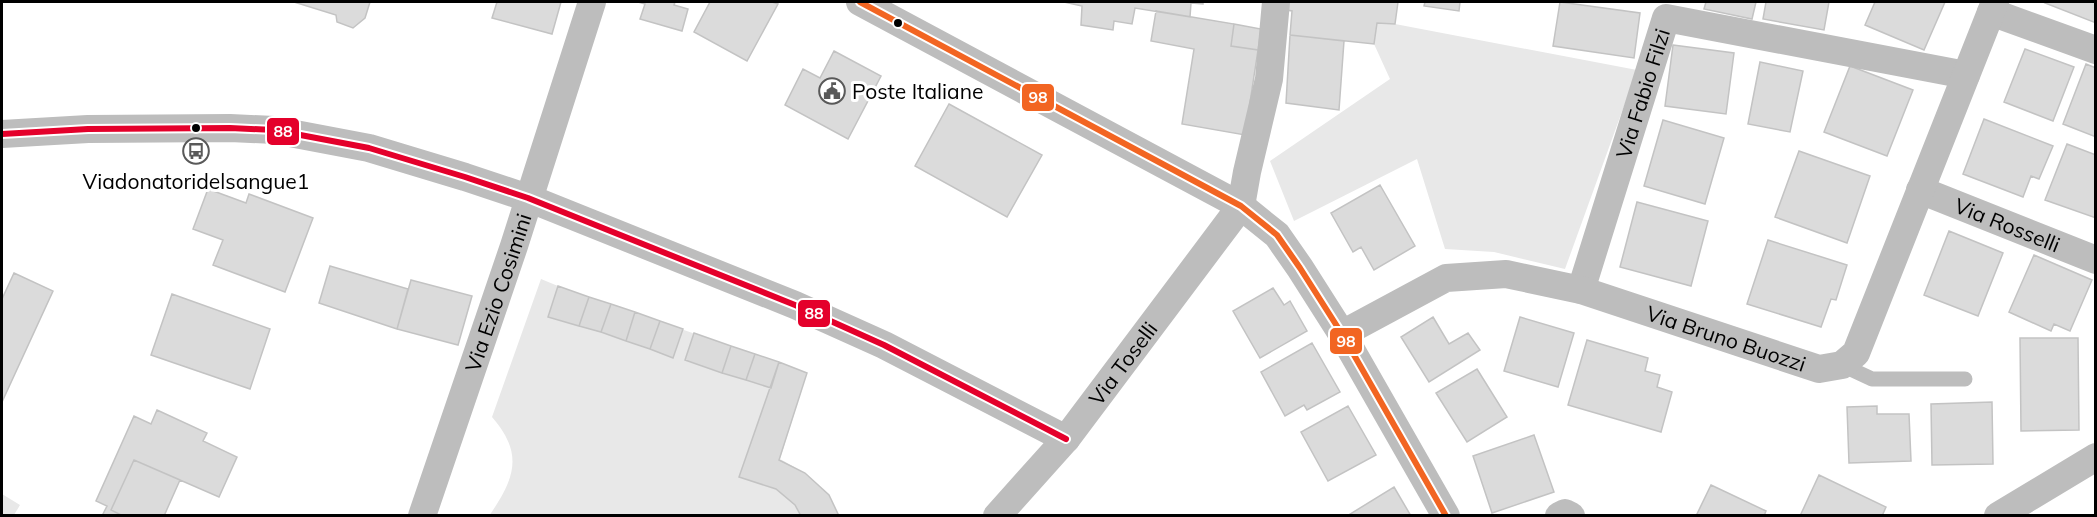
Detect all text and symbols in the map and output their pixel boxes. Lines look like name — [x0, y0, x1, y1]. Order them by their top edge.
unlabelled marker — [892, 17, 904, 29]
street label: Via Fabio Filzi — [1610, 25, 1675, 161]
public building icon: Poste Italiane — [817, 76, 847, 106]
place label: Poste Italiane — [852, 78, 983, 104]
line badge: 98 — [1021, 83, 1055, 112]
text: 98 — [1028, 87, 1048, 107]
line badge: 88 — [266, 117, 300, 146]
text: 88 — [273, 121, 293, 141]
unlabelled marker — [190, 122, 202, 134]
bus stop icon: Viadonatoridelsangue1 — [181, 136, 211, 166]
place label: Viadonatoridelsangue1 — [83, 168, 309, 194]
street label: Via Rosselli — [1951, 192, 2064, 257]
street label: Via Ezio Cosimini — [459, 210, 537, 375]
line badge: 88 — [797, 299, 831, 328]
street label: Via Bruno Buozzi — [1643, 300, 1809, 377]
text: 88 — [804, 303, 824, 323]
street label: Via Toselli — [1083, 316, 1163, 410]
line badge: 98 — [1329, 327, 1363, 355]
text: 98 — [1336, 331, 1356, 351]

